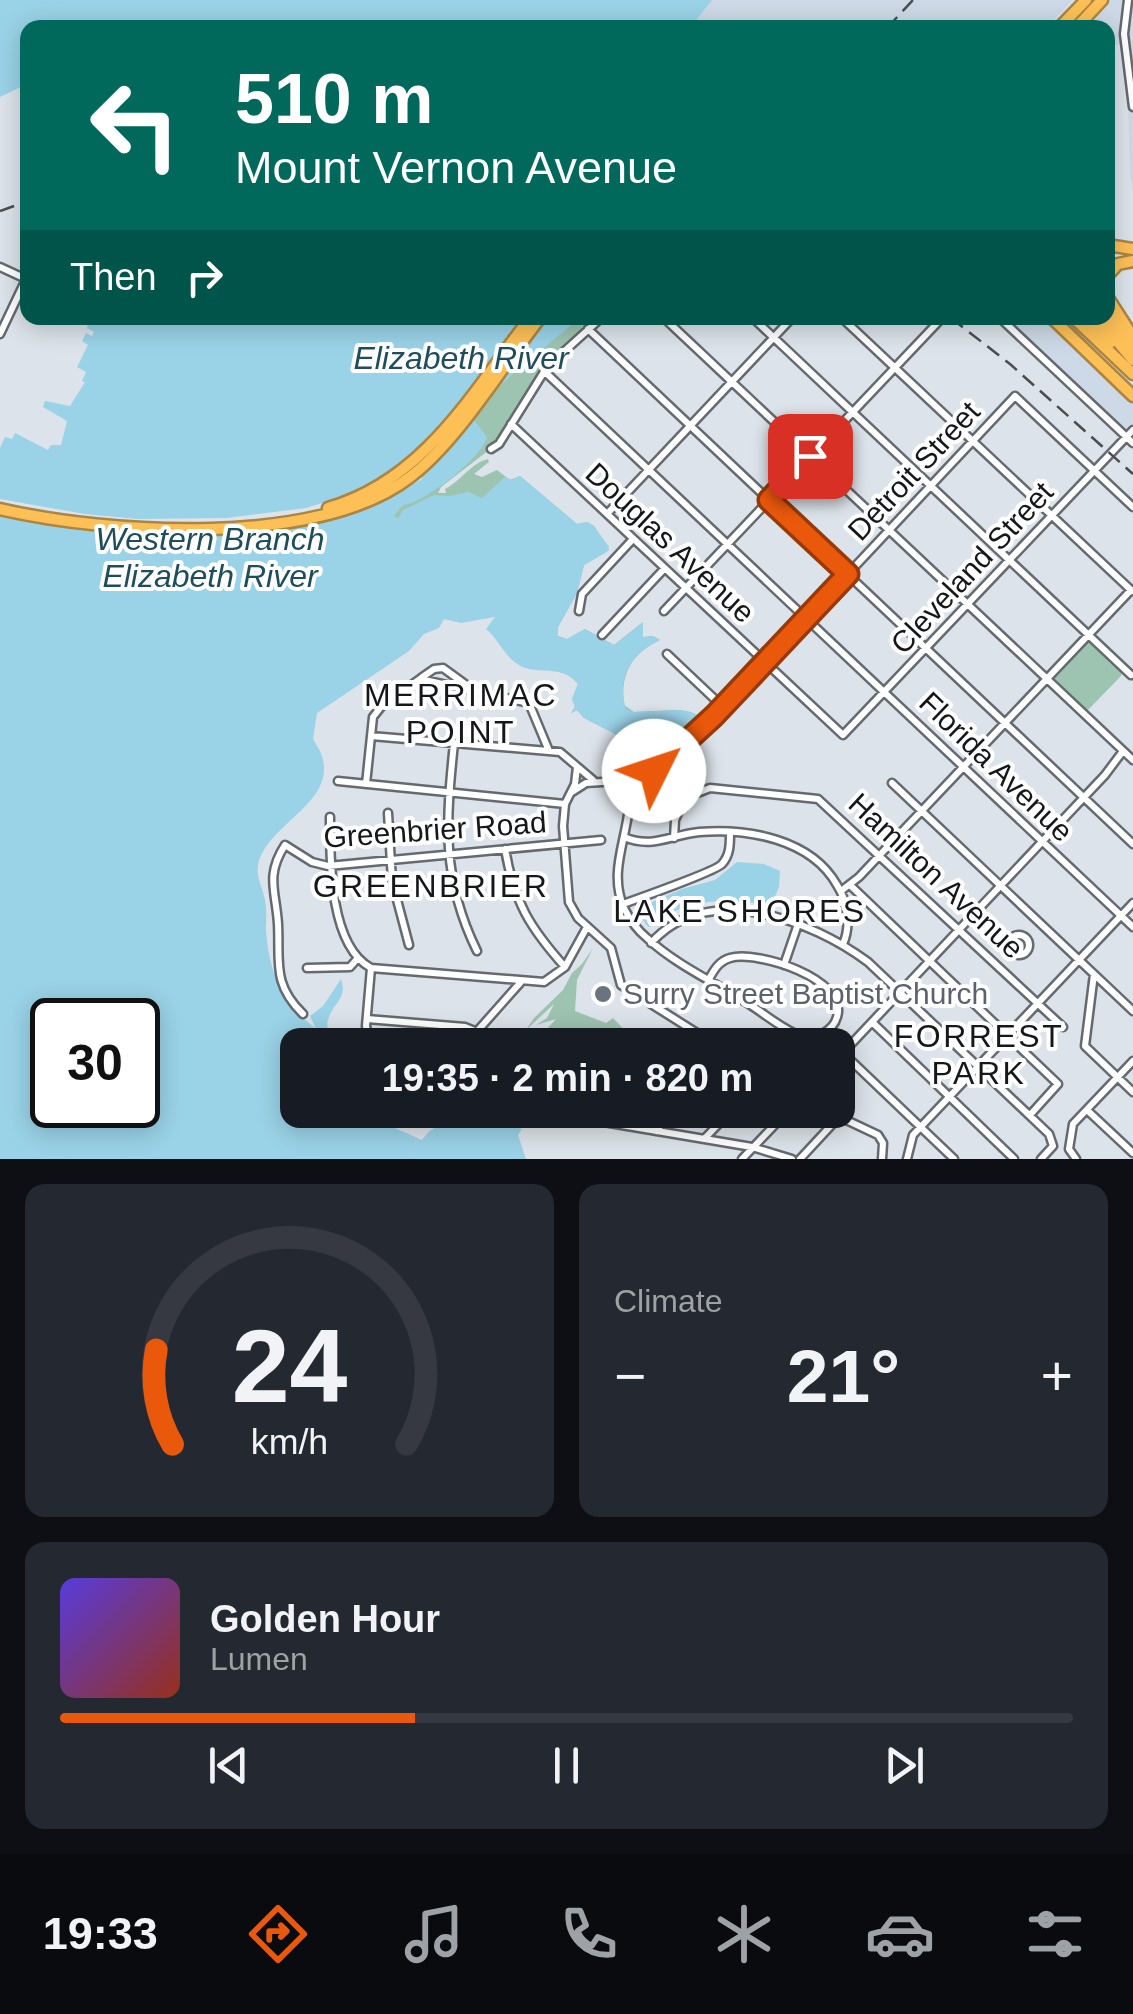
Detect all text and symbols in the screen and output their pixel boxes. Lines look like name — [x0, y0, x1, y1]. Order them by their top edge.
icon: left — [70, 60, 200, 190]
text: 510 m — [235, 60, 433, 138]
text: Mount Vernon Avenue — [235, 142, 677, 193]
icon: right — [177, 250, 232, 305]
text: Then — [70, 256, 157, 298]
water label: Elizabeth River — [353, 340, 570, 376]
street label: Detroit Street — [841, 394, 986, 547]
pin — [768, 414, 853, 499]
icon: arrive — [783, 429, 838, 484]
street label: Douglas Avenue — [579, 456, 761, 629]
street label: Cleveland Street — [884, 475, 1060, 660]
water label: Western Branch Elizabeth River — [96, 521, 324, 594]
district label: MERRIMAC POINT — [364, 677, 558, 750]
street label: Florida Avenue — [913, 685, 1080, 848]
position arrow — [602, 719, 706, 823]
street label: Hamilton Avenue — [842, 786, 1030, 965]
street label: Greenbrier Road — [322, 805, 548, 854]
district label: GREENBRIER — [313, 868, 549, 904]
district label: LAKE SHORES — [613, 893, 867, 929]
place label: Surry Street Baptist Church — [623, 977, 988, 1010]
marker: Surry Street Baptist Church — [592, 983, 614, 1005]
speed limit sign: 30 — [30, 998, 160, 1128]
district label: FORREST PARK — [894, 1018, 1064, 1091]
text: 19:35 · 2 min · 820 m — [382, 1057, 753, 1099]
text: Climate — [614, 1283, 722, 1319]
text: 24 — [232, 1308, 347, 1424]
text: 21° — [787, 1334, 900, 1418]
text: − — [614, 1345, 646, 1407]
text: + — [1041, 1345, 1073, 1407]
text: km/h — [251, 1422, 328, 1462]
text: Golden Hour — [210, 1598, 440, 1640]
text: Lumen — [210, 1641, 308, 1677]
icon: previous — [201, 1738, 256, 1793]
icon: pause — [539, 1738, 594, 1793]
icon: next — [877, 1738, 932, 1793]
icon: directions — [243, 1899, 313, 1969]
icon: music — [399, 1899, 469, 1969]
icon: phone — [554, 1899, 624, 1969]
icon: climate — [709, 1899, 779, 1969]
icon: car — [865, 1899, 935, 1969]
icon: filters — [1020, 1899, 1090, 1969]
text: 19:33 — [43, 1908, 158, 1959]

